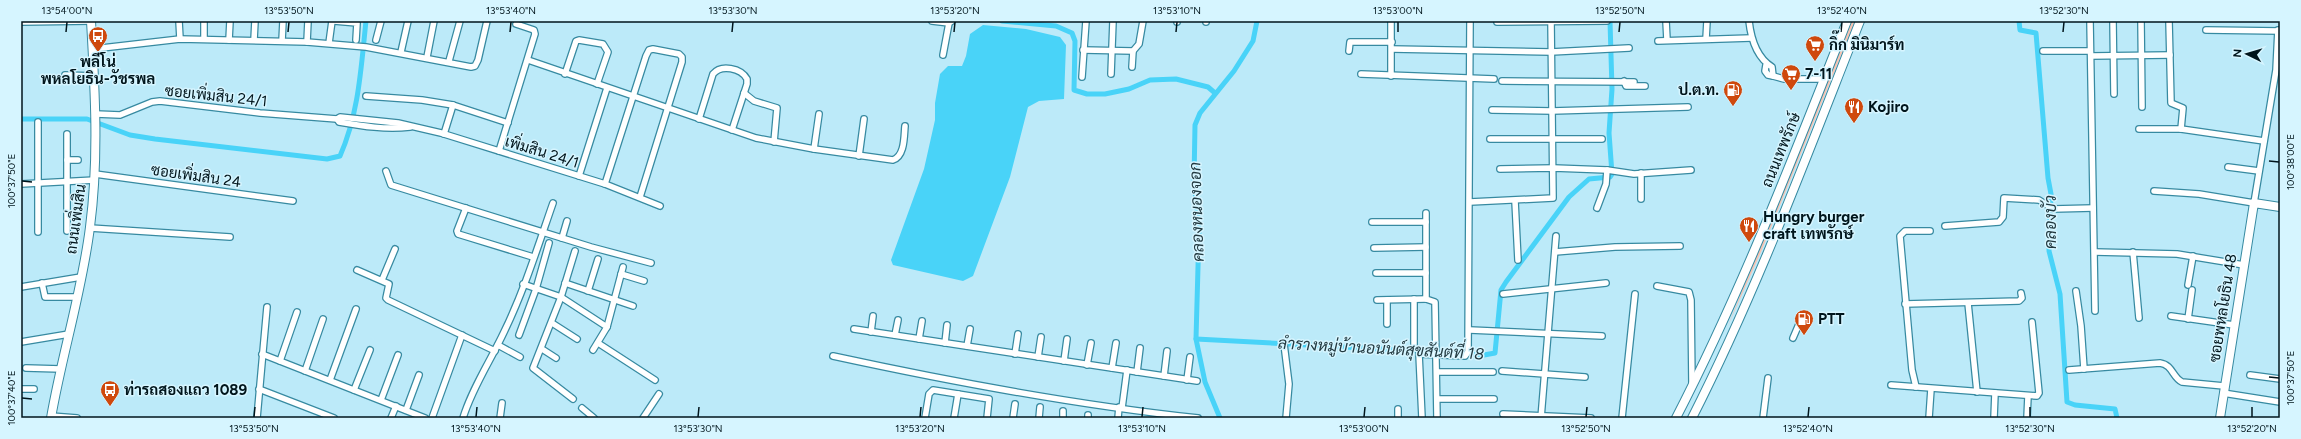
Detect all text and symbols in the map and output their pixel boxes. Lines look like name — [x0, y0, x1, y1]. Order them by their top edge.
text: 13°54'00"N — [42, 4, 92, 17]
text: 13°53'50"N — [264, 4, 314, 17]
text: 13°53'40"N — [486, 4, 536, 17]
text: 13°53'30"N — [708, 4, 758, 17]
text: 13°53'20"N — [930, 4, 980, 17]
text: 13°53'10"N — [1153, 4, 1201, 17]
text: 13°53'00"N — [1373, 4, 1423, 17]
text: 13°52'50"N — [1595, 4, 1645, 17]
text: 13°52'40"N — [1817, 4, 1867, 17]
text: 13°52'30"N — [2039, 4, 2089, 17]
bus stop icon: พลีโน่ พหลโยธิน-วัชรพล — [87, 25, 109, 53]
place label: กิ๊ก มินิมาร์ท — [1829, 30, 1904, 54]
supermarket icon: กิ๊ก มินิมาร์ท — [1804, 34, 1826, 62]
north arrow — [2227, 34, 2267, 74]
text: N — [2231, 48, 2244, 58]
place label: พลีโน่ พหลโยธิน-วัชรพล — [41, 51, 155, 88]
supermarket icon: 7-11 — [1780, 63, 1802, 91]
place label: 7-11 — [1805, 65, 1832, 83]
street label: ซอยเพิ่มสิน 24/1 — [164, 76, 269, 110]
fuel station icon: ป.ต.ท. — [1722, 79, 1744, 107]
place label: ป.ต.ท. — [1678, 81, 1719, 99]
restaurant icon: Kojiro — [1843, 96, 1865, 124]
place label: Kojiro — [1868, 98, 1909, 116]
street label: ถนนเทพรักษ์ — [1757, 109, 1804, 190]
street label: เพิ่มสิน 24/1 — [503, 127, 583, 172]
text: 100°38'00"E — [2284, 134, 2297, 190]
text: 100°37'50"E — [5, 154, 18, 208]
street label: ซอยเพิ่มสิน 24 — [150, 156, 243, 191]
water label: คลองหนองจอก — [1185, 162, 1208, 262]
street label: ถนนเพิ่มสิน — [57, 182, 90, 255]
water label: คลองบัว — [2040, 195, 2060, 249]
place label: Hungry burger craft เทพรักษ์ — [1763, 208, 1865, 243]
restaurant icon: Hungry burger craft เทพรักษ์ — [1738, 215, 1760, 243]
street label: ซอยพหลโยธิน 48 — [2205, 252, 2240, 364]
fuel station icon: PTT — [1793, 308, 1815, 336]
place label: PTT — [1818, 310, 1845, 328]
water label: ลำรางหมู่บ้านอนันต์สุขสันต์ที่ 18 — [1277, 329, 1485, 365]
text: 100°37'50"E — [2284, 351, 2297, 405]
text: 100°37'40"E — [5, 370, 18, 426]
bus stop icon: ท่ารถสองแถว 1089 — [99, 379, 121, 407]
place label: ท่ารถสองแถว 1089 — [124, 380, 248, 399]
text: 13°53'50"N — [229, 422, 279, 435]
text: 13°53'40"N — [451, 422, 501, 435]
text: 13°53'30"N — [673, 422, 723, 435]
text: 13°53'20"N — [895, 422, 945, 435]
text: 13°53'10"N — [1118, 422, 1166, 435]
text: 13°53'00"N — [1339, 422, 1389, 435]
text: 13°52'50"N — [1561, 422, 1611, 435]
text: 13°52'40"N — [1783, 422, 1833, 435]
text: 13°52'30"N — [2005, 422, 2055, 435]
text: 13°52'20"N — [2227, 422, 2277, 435]

